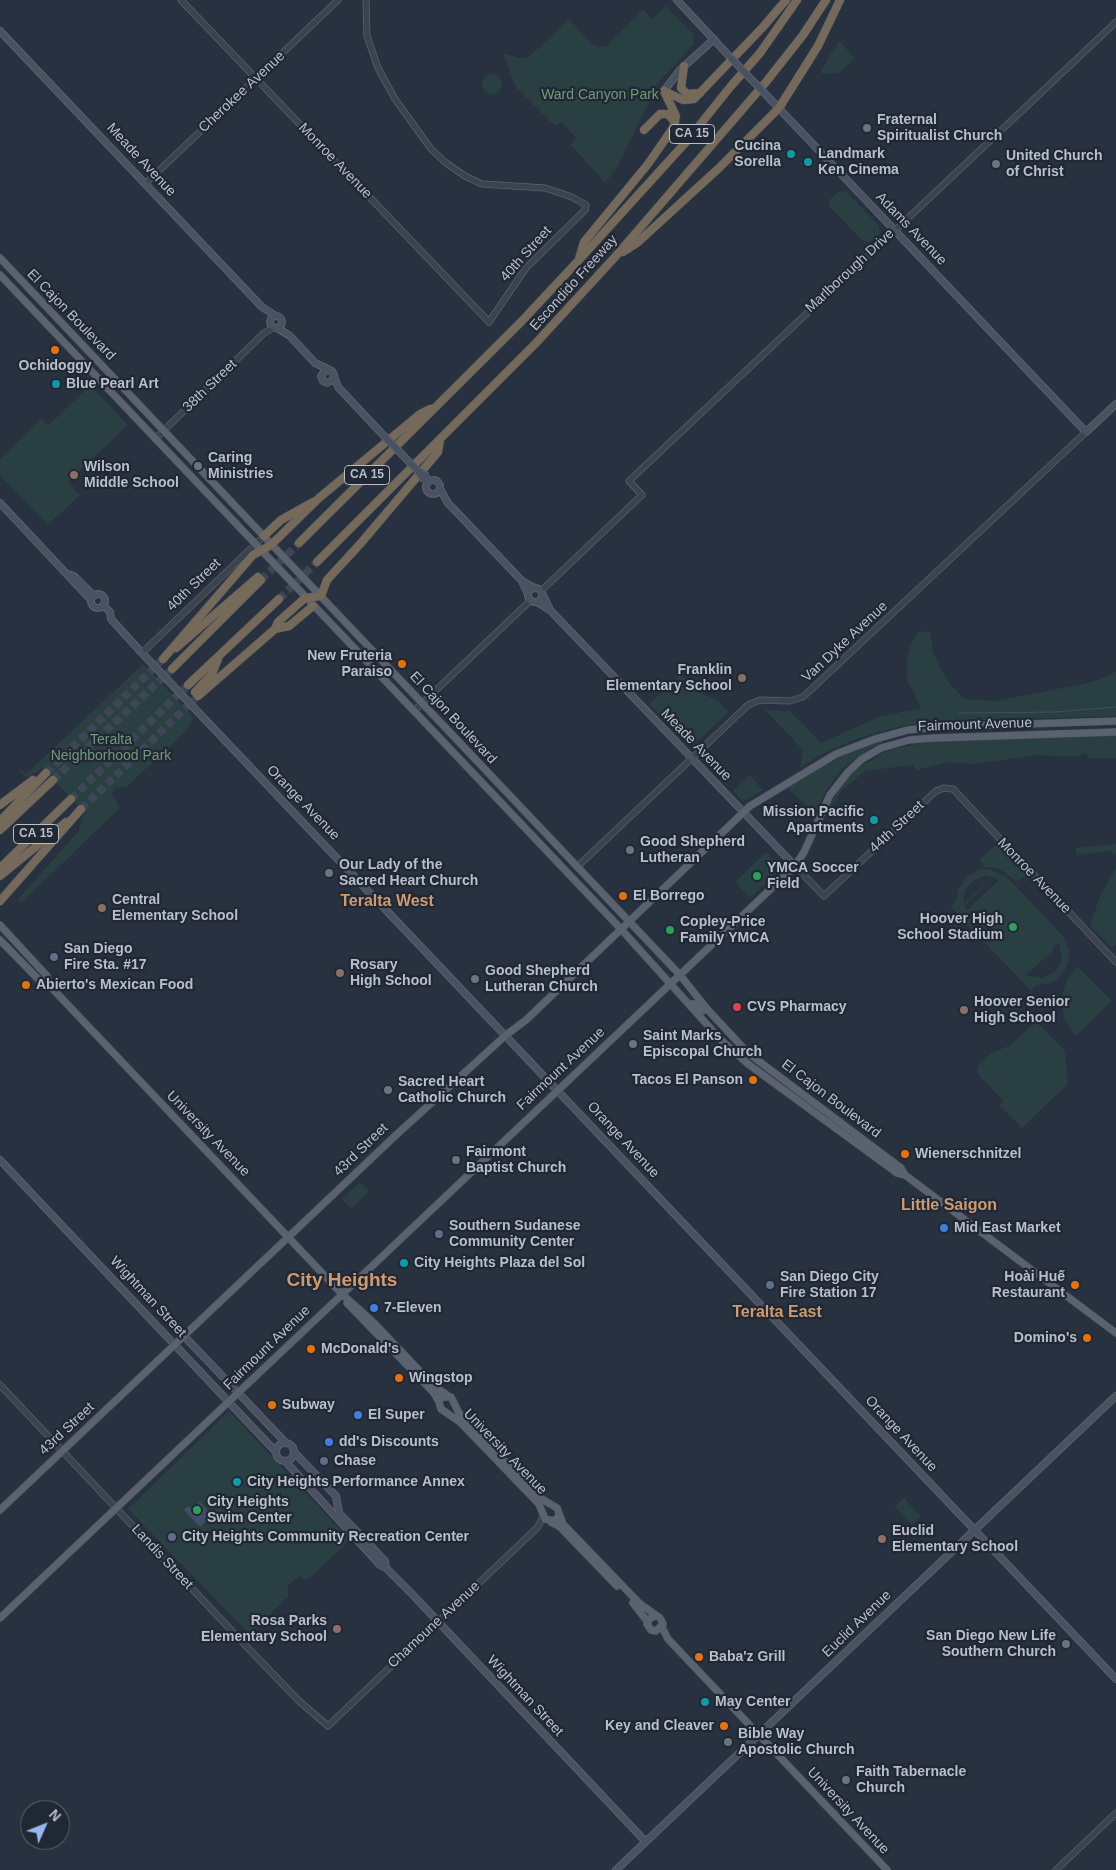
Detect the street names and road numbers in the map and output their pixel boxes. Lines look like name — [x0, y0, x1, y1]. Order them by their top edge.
street label: Cherokee Avenue — [195, 48, 289, 136]
street label: Meade Avenue — [103, 120, 179, 200]
street label: Monroe Avenue — [295, 120, 375, 202]
road number: CA 15 — [670, 125, 714, 144]
street label: Adams Avenue — [872, 189, 950, 269]
street label: 40th Street — [497, 223, 555, 285]
street label: Marlborough Drive — [802, 226, 898, 316]
street label: Escondido Freeway — [527, 232, 621, 334]
street label: El Cajon Boulevard — [23, 266, 119, 364]
street label: 38th Street — [180, 356, 240, 416]
road number: CA 15 — [344, 466, 390, 484]
street label: 40th Street — [164, 555, 224, 615]
street label: Van Dyke Avenue — [799, 598, 891, 686]
street label: El Cajon Boulevard — [406, 668, 500, 768]
street label: Meade Avenue — [657, 705, 735, 785]
street label: Fairmount Avenue — [918, 715, 1032, 735]
street label: Orange Avenue — [263, 762, 343, 844]
street label: 44th Street — [866, 798, 928, 856]
road number: CA 15 — [14, 824, 58, 844]
street label: Monroe Avenue — [994, 835, 1074, 917]
street label: Fairmount Avenue — [514, 1024, 608, 1114]
street label: El Cajon Boulevard — [778, 1056, 884, 1142]
street label: University Avenue — [163, 1088, 253, 1180]
street label: Orange Avenue — [584, 1099, 662, 1181]
street label: 43rd Street — [330, 1120, 392, 1180]
street label: Wightman Street — [106, 1253, 190, 1341]
street label: Fairmount Avenue — [220, 1302, 314, 1394]
street label: Orange Avenue — [862, 1393, 940, 1475]
street label: 43rd Street — [36, 1399, 98, 1459]
street label: University Avenue — [460, 1406, 550, 1498]
street label: Landis Street — [128, 1521, 196, 1593]
street label: Chamoune Avenue — [385, 1578, 483, 1672]
street label: Euclid Avenue — [819, 1587, 895, 1661]
street label: Wightman Street — [483, 1652, 567, 1740]
street label: University Avenue — [803, 1764, 893, 1858]

